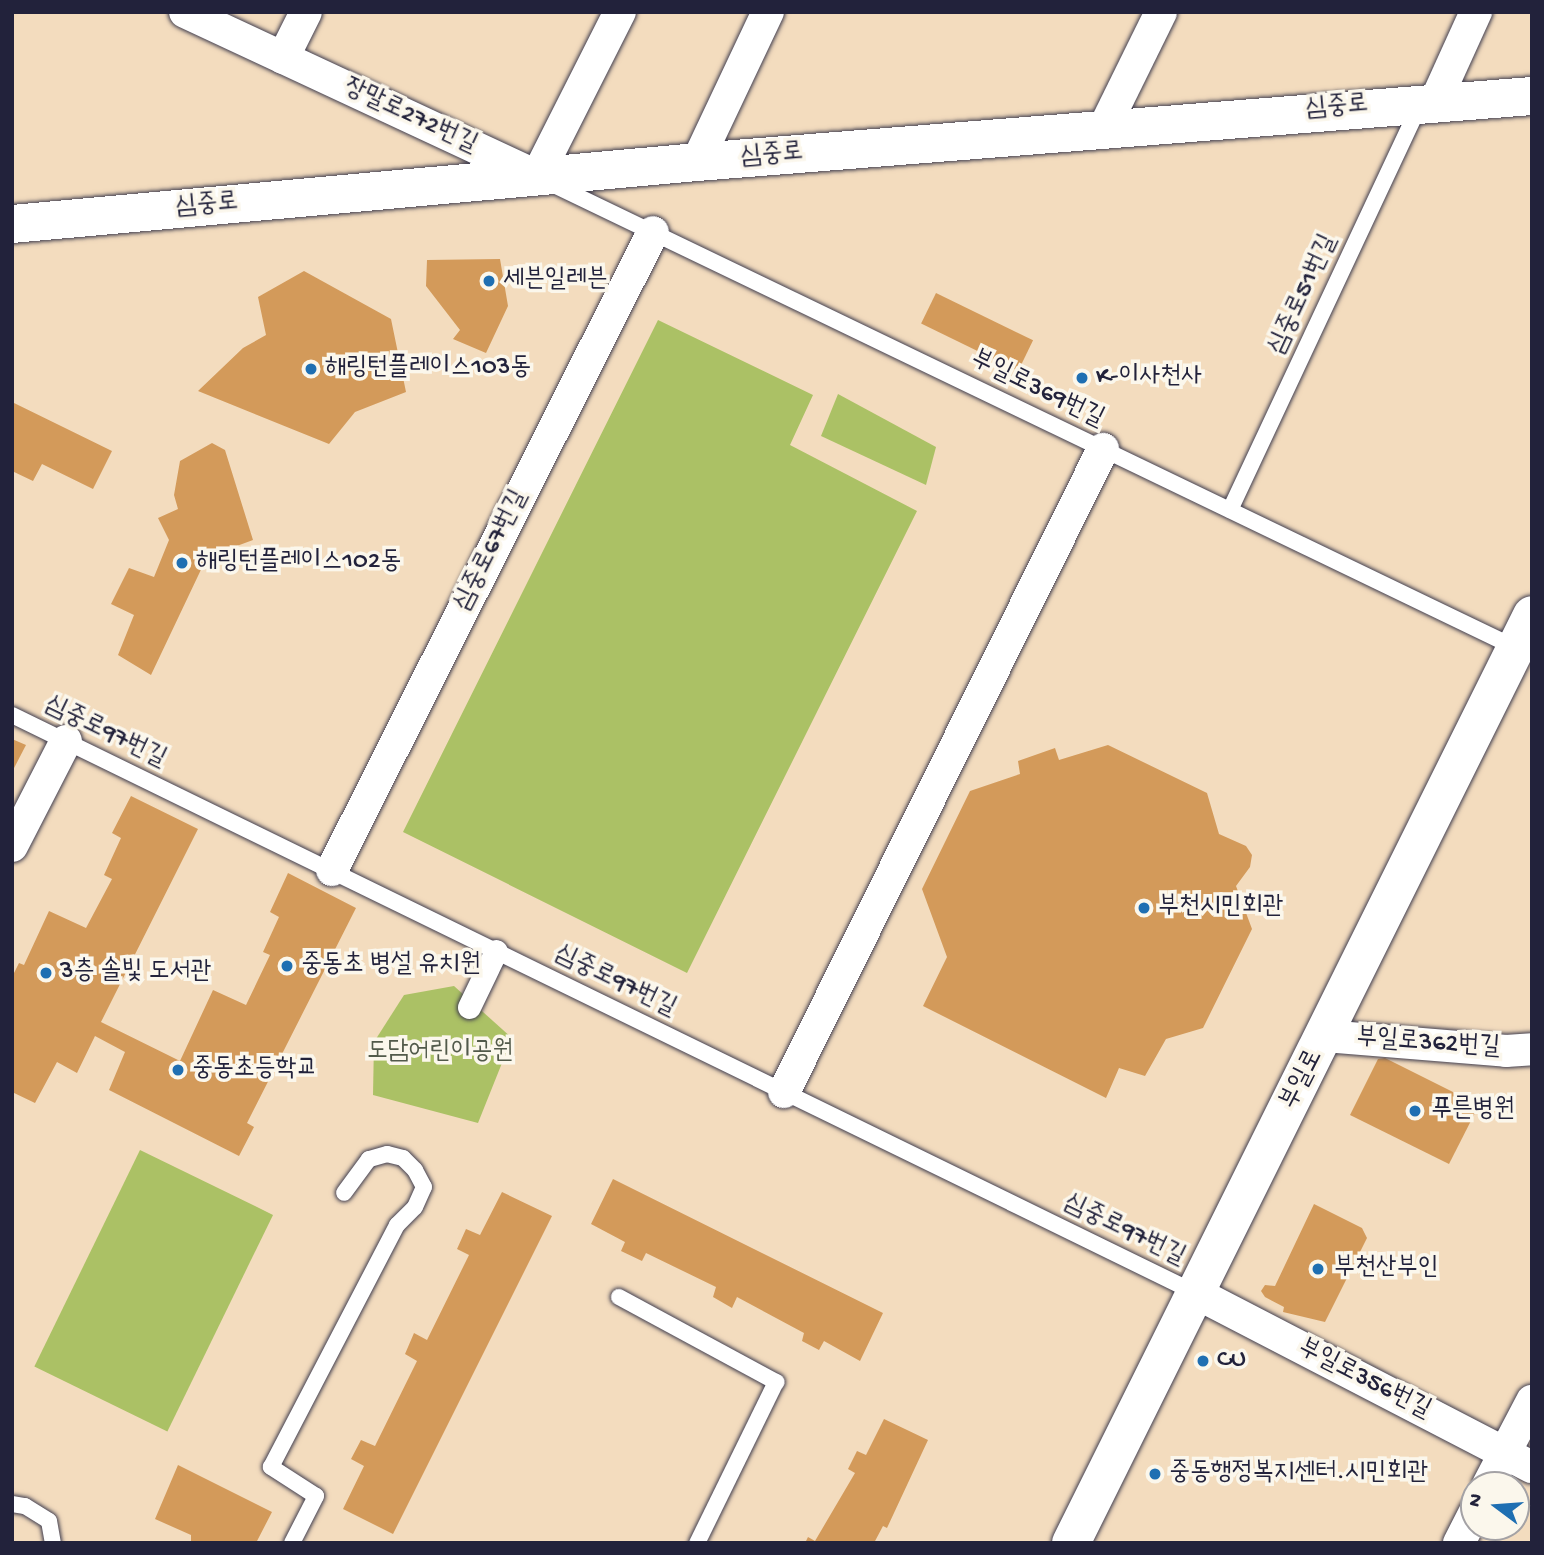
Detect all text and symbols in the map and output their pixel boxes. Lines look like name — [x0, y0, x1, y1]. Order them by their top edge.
street label: 장말로272번길 — [338, 73, 482, 161]
street label: 심중로 — [1304, 90, 1370, 126]
street label: 심중로 — [739, 138, 805, 174]
street label: 심중로 — [174, 188, 240, 224]
street label: 심중로51번길 — [1263, 230, 1345, 360]
place label: 세븐일레븐 — [503, 265, 608, 297]
marker: 세븐일레븐 — [481, 273, 497, 289]
street label: 부일로369번길 — [965, 344, 1109, 436]
place label: 해링턴플레이스103동 — [325, 353, 531, 385]
marker: 해링턴플레이스103동 — [303, 361, 319, 377]
place label: K-이사천사 — [1096, 362, 1202, 394]
marker: K-이사천사 — [1074, 370, 1090, 386]
street label: 심중로67번길 — [448, 485, 536, 617]
place label: 해링턴플레이스102동 — [196, 547, 401, 579]
marker: 해링턴플레이스102동 — [174, 555, 190, 571]
street label: 심중로97번길 — [39, 690, 171, 776]
place label: 부천시민회관 — [1158, 892, 1284, 924]
marker: 부천시민회관 — [1136, 900, 1152, 916]
street label: 심중로97번길 — [549, 939, 681, 1025]
place label: 중동초 병설 유치원 — [301, 950, 481, 982]
place label: 3층 솔빛 도서관 — [60, 957, 211, 989]
marker: 중동초 병설 유치원 — [279, 958, 295, 974]
marker: 3층 솔빛 도서관 — [38, 965, 54, 981]
street label: 부일로362번길 — [1355, 1023, 1501, 1065]
park label: 도담어린이공원 — [367, 1037, 513, 1069]
street label: 부일로 — [1275, 1045, 1331, 1115]
place label: 중동초등학교 — [192, 1054, 318, 1086]
marker: 중동초등학교 — [170, 1062, 186, 1078]
place label: 푸른병원 — [1431, 1095, 1515, 1127]
marker: 푸른병원 — [1405, 1101, 1425, 1121]
street label: 심중로97번길 — [1058, 1188, 1190, 1274]
place label: 부천산부인 — [1334, 1253, 1439, 1285]
marker: 부천산부인 — [1308, 1259, 1328, 1279]
street label: 부일로356번길 — [1292, 1333, 1436, 1427]
place label: CU — [1217, 1345, 1246, 1377]
marker: CU — [1195, 1353, 1211, 1369]
place label: 중동행정복지센터.시민회관 — [1169, 1458, 1428, 1490]
marker: 중동행정복지센터.시민회관 — [1147, 1466, 1163, 1482]
north arrow — [1460, 1471, 1530, 1541]
text: N — [1463, 1491, 1489, 1510]

